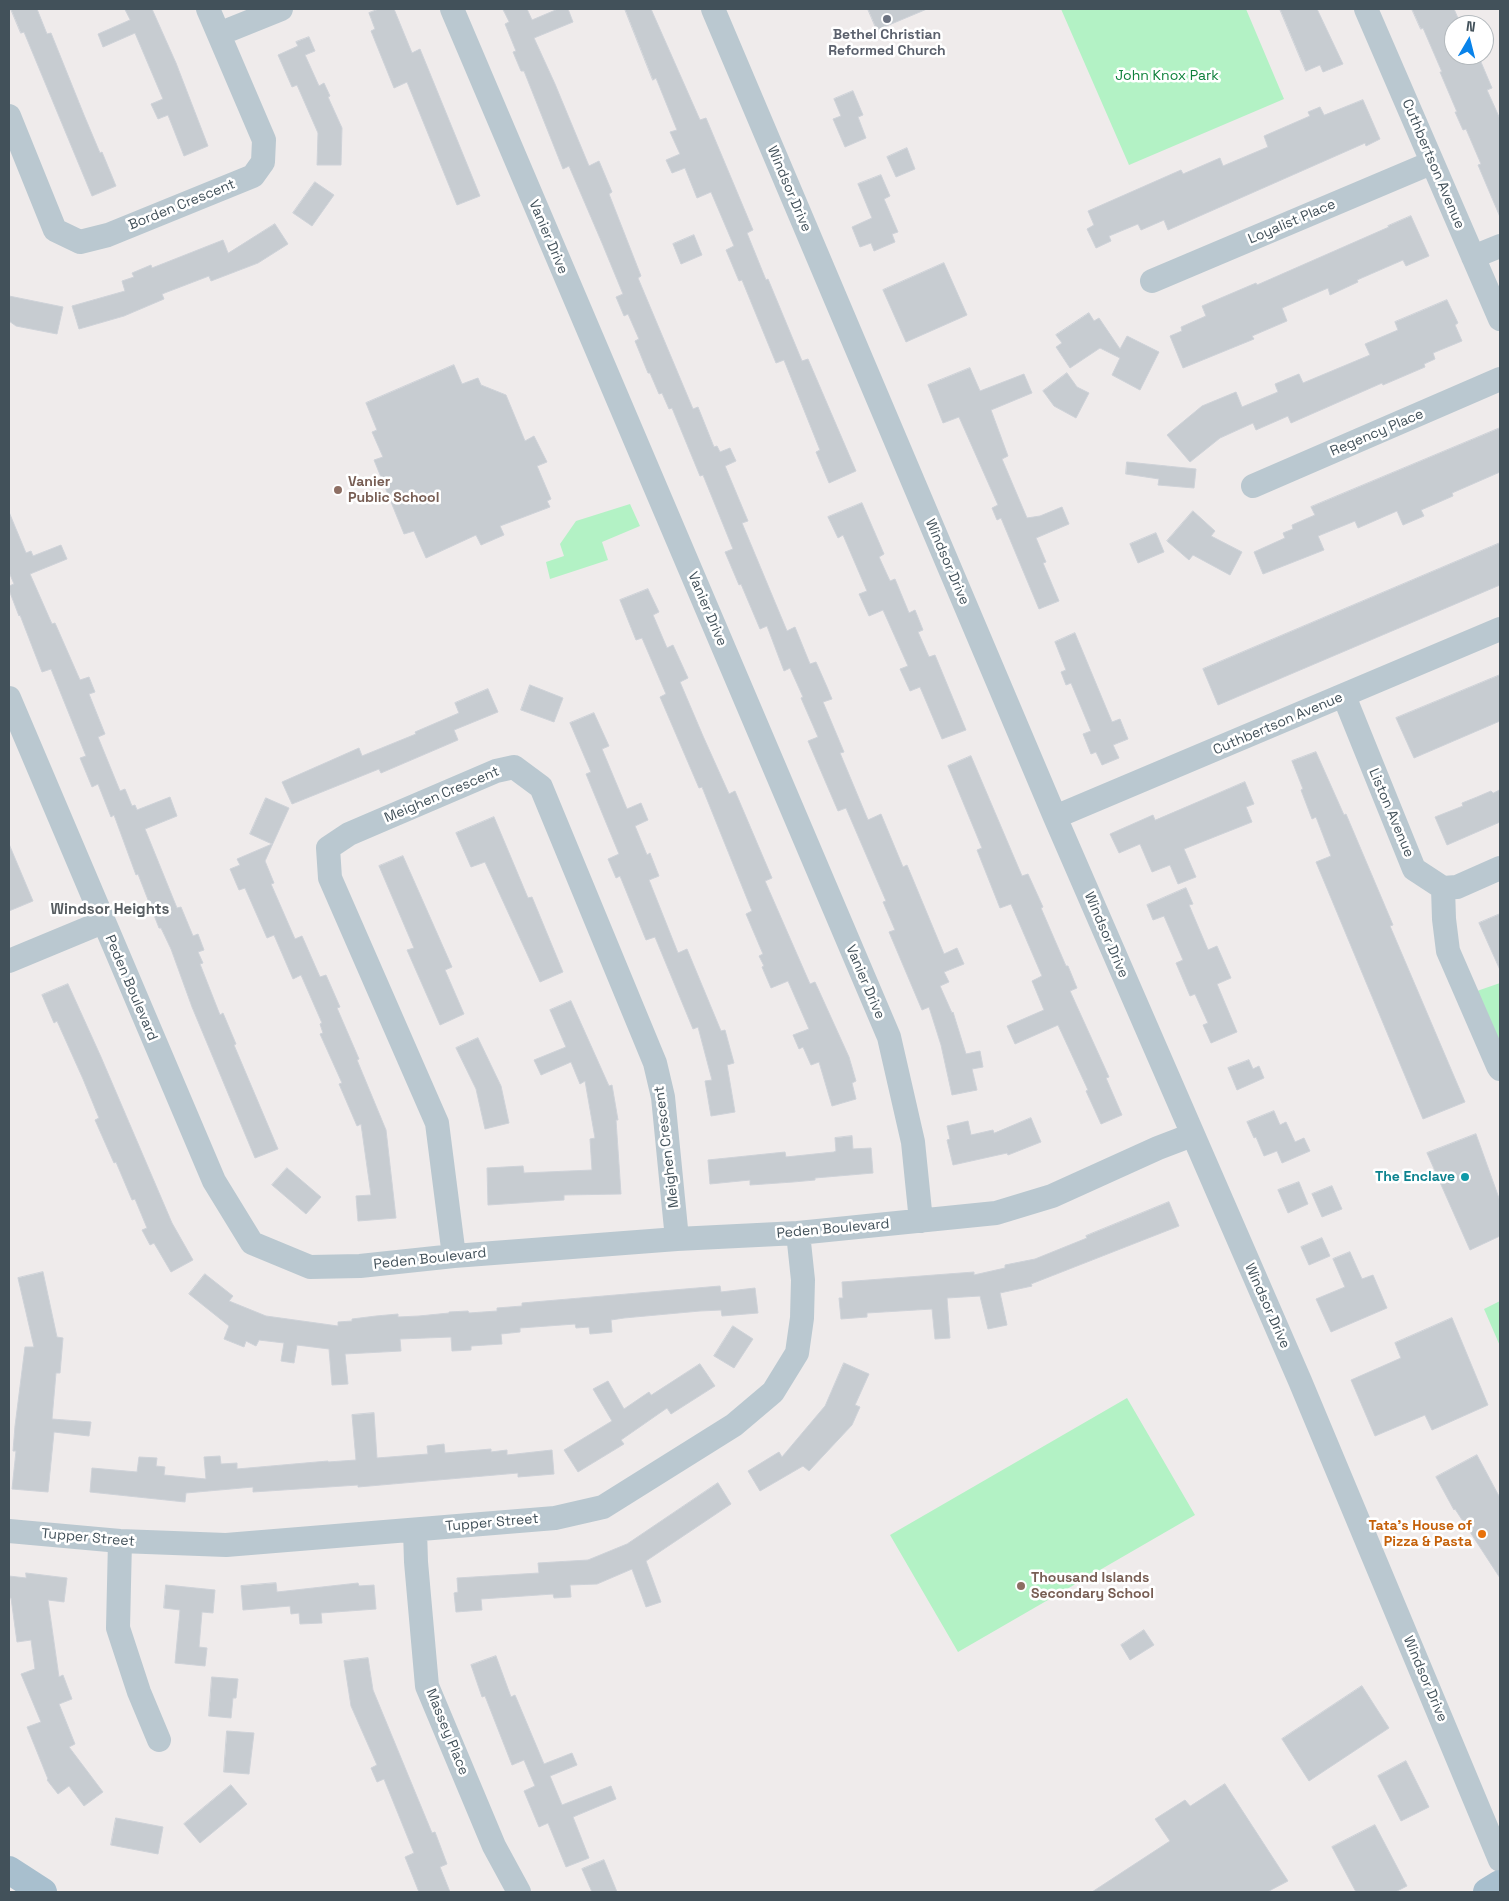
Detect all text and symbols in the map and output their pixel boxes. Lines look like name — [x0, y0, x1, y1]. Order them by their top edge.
marker: Bethel Christian Reformed Church — [881, 13, 893, 25]
north arrow — [1444, 15, 1494, 65]
text: N — [1465, 17, 1477, 36]
place label: Bethel Christian Reformed Church — [828, 27, 946, 59]
park label: John Knox Park — [1115, 68, 1219, 84]
street label: Cuthbertson Avenue — [1398, 97, 1468, 231]
street label: Windsor Drive — [763, 144, 815, 234]
street label: Borden Crescent — [126, 176, 238, 234]
street label: Loyalist Place — [1246, 196, 1338, 248]
street label: Vanier Drive — [525, 197, 571, 277]
street label: Regency Place — [1328, 406, 1426, 460]
place label: Vanier Public School — [348, 474, 439, 507]
marker: Vanier Public School — [332, 484, 344, 496]
street label: Windsor Drive — [921, 517, 973, 607]
street label: Vanier Drive — [684, 569, 730, 649]
street label: Cuthbertson Avenue — [1211, 689, 1345, 759]
street label: Meighen Crescent — [382, 763, 502, 827]
street label: Liston Avenue — [1365, 766, 1417, 860]
street label: Windsor Drive — [1080, 890, 1132, 980]
district label: Windsor Heights — [51, 901, 169, 919]
street label: Peden Boulevard — [101, 933, 161, 1043]
street label: Vanier Drive — [842, 942, 888, 1022]
street label: Meighen Crescent — [651, 1085, 683, 1209]
place label: The Enclave — [1375, 1169, 1455, 1185]
marker: The Enclave — [1459, 1171, 1471, 1183]
street label: Peden Boulevard — [776, 1216, 890, 1242]
street label: Peden Boulevard — [373, 1245, 487, 1273]
street label: Windsor Drive — [1241, 1261, 1293, 1351]
street label: Tupper Street — [445, 1511, 539, 1535]
place label: Tata's House of Pizza & Pasta — [1369, 1518, 1472, 1550]
street label: Tupper Street — [41, 1526, 135, 1550]
marker: Tata's House of Pizza & Pasta — [1476, 1528, 1488, 1540]
place label: Thousand Islands Secondary School — [1031, 1570, 1154, 1602]
marker: Thousand Islands Secondary School — [1015, 1580, 1027, 1592]
street label: Windsor Drive — [1399, 1634, 1451, 1724]
street label: Massey Place — [422, 1686, 472, 1778]

